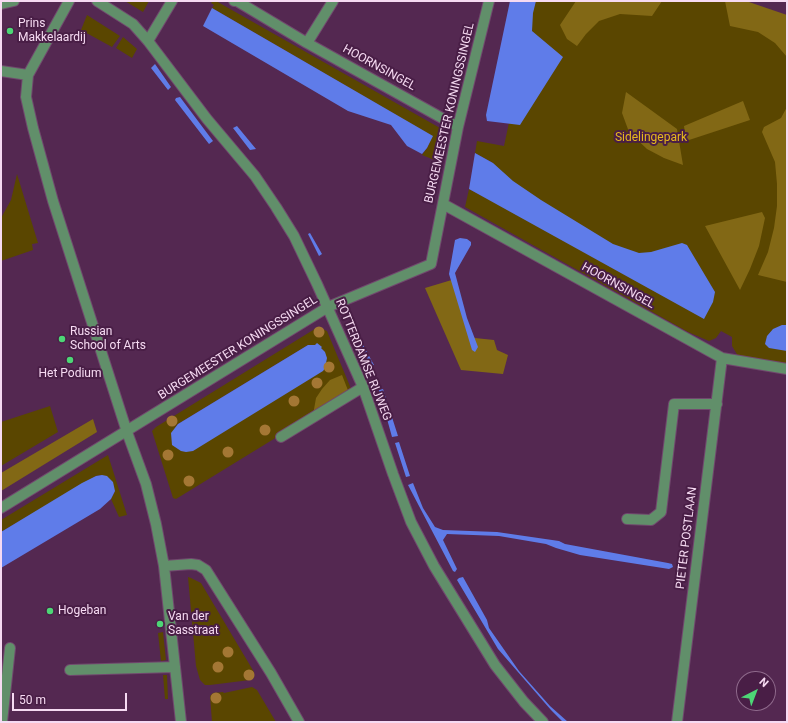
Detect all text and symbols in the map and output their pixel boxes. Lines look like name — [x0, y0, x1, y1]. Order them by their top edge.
place label: Prins Makkelaardij — [18, 17, 86, 45]
street label: BURGEMEESTER KONINGSSINGEL — [422, 21, 478, 205]
marker: Prins Makkelaardij — [5, 26, 15, 36]
street label: HOORNSINGEL — [340, 42, 418, 94]
park label: Sidelingepark — [615, 131, 687, 145]
street label: HOORNSINGEL — [579, 260, 657, 312]
street label: BURGEMEESTER KONINGSSINGEL — [156, 293, 320, 403]
street label: ROTTERDAMSE RIJWEG — [332, 297, 394, 423]
place label: Russian School of Arts — [70, 325, 146, 353]
marker: Russian School of Arts — [57, 334, 67, 344]
marker: Het Podium — [65, 355, 75, 365]
place label: Het Podium — [39, 367, 101, 381]
street label: PIETER POSTLAAN — [674, 486, 700, 590]
place label: Hogeban — [58, 604, 106, 618]
marker: Hogeban — [45, 606, 55, 616]
place label: Van der Sasstraat — [168, 610, 219, 638]
marker: Van der Sasstraat — [155, 619, 165, 629]
north arrow — [736, 671, 776, 711]
text: N — [756, 675, 771, 690]
scale bar — [14, 685, 129, 711]
text: 50 m — [19, 693, 46, 707]

